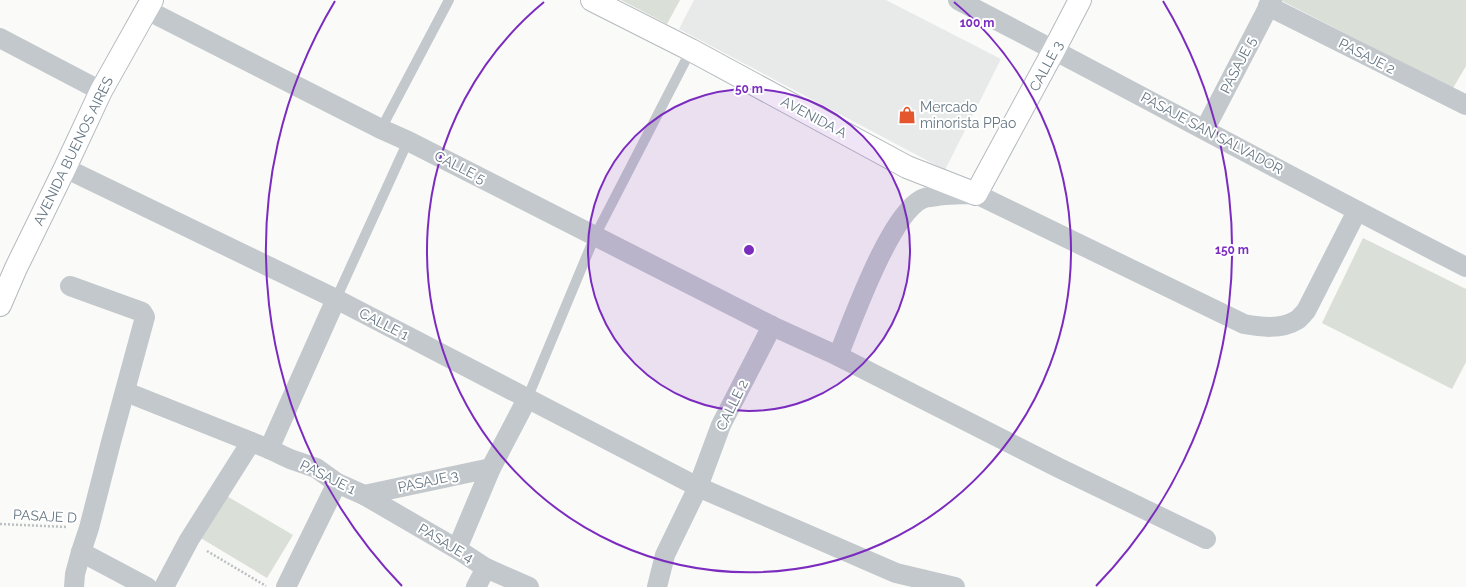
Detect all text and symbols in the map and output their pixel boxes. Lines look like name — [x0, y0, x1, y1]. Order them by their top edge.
text: 100 m — [960, 16, 994, 30]
street label: PASAJE 5 — [1217, 34, 1259, 96]
street label: PASAJE 2 — [1336, 35, 1398, 77]
street label: CALLE 3 — [1026, 38, 1066, 94]
street label: AVENIDA BUENOS AIRES — [30, 74, 116, 228]
text: 50 m — [735, 82, 763, 96]
street label: PASAJE SAN SALVADOR — [1138, 89, 1286, 177]
street label: AVENIDA A — [778, 93, 850, 141]
place label: Mercado minorista PPao — [920, 99, 1016, 131]
shop icon: Mercado minorista PPao — [897, 105, 917, 125]
street label: CALLE 5 — [432, 147, 488, 187]
centre of rings — [742, 243, 756, 257]
text: 150 m — [1215, 243, 1249, 257]
street label: CALLE 1 — [357, 305, 411, 343]
street label: CALLE 2 — [713, 377, 751, 433]
street label: PASAJE 1 — [298, 457, 358, 497]
street label: PASAJE 3 — [396, 467, 460, 495]
street label: PASAJE D — [13, 506, 77, 526]
street label: PASAJE 4 — [415, 520, 477, 566]

